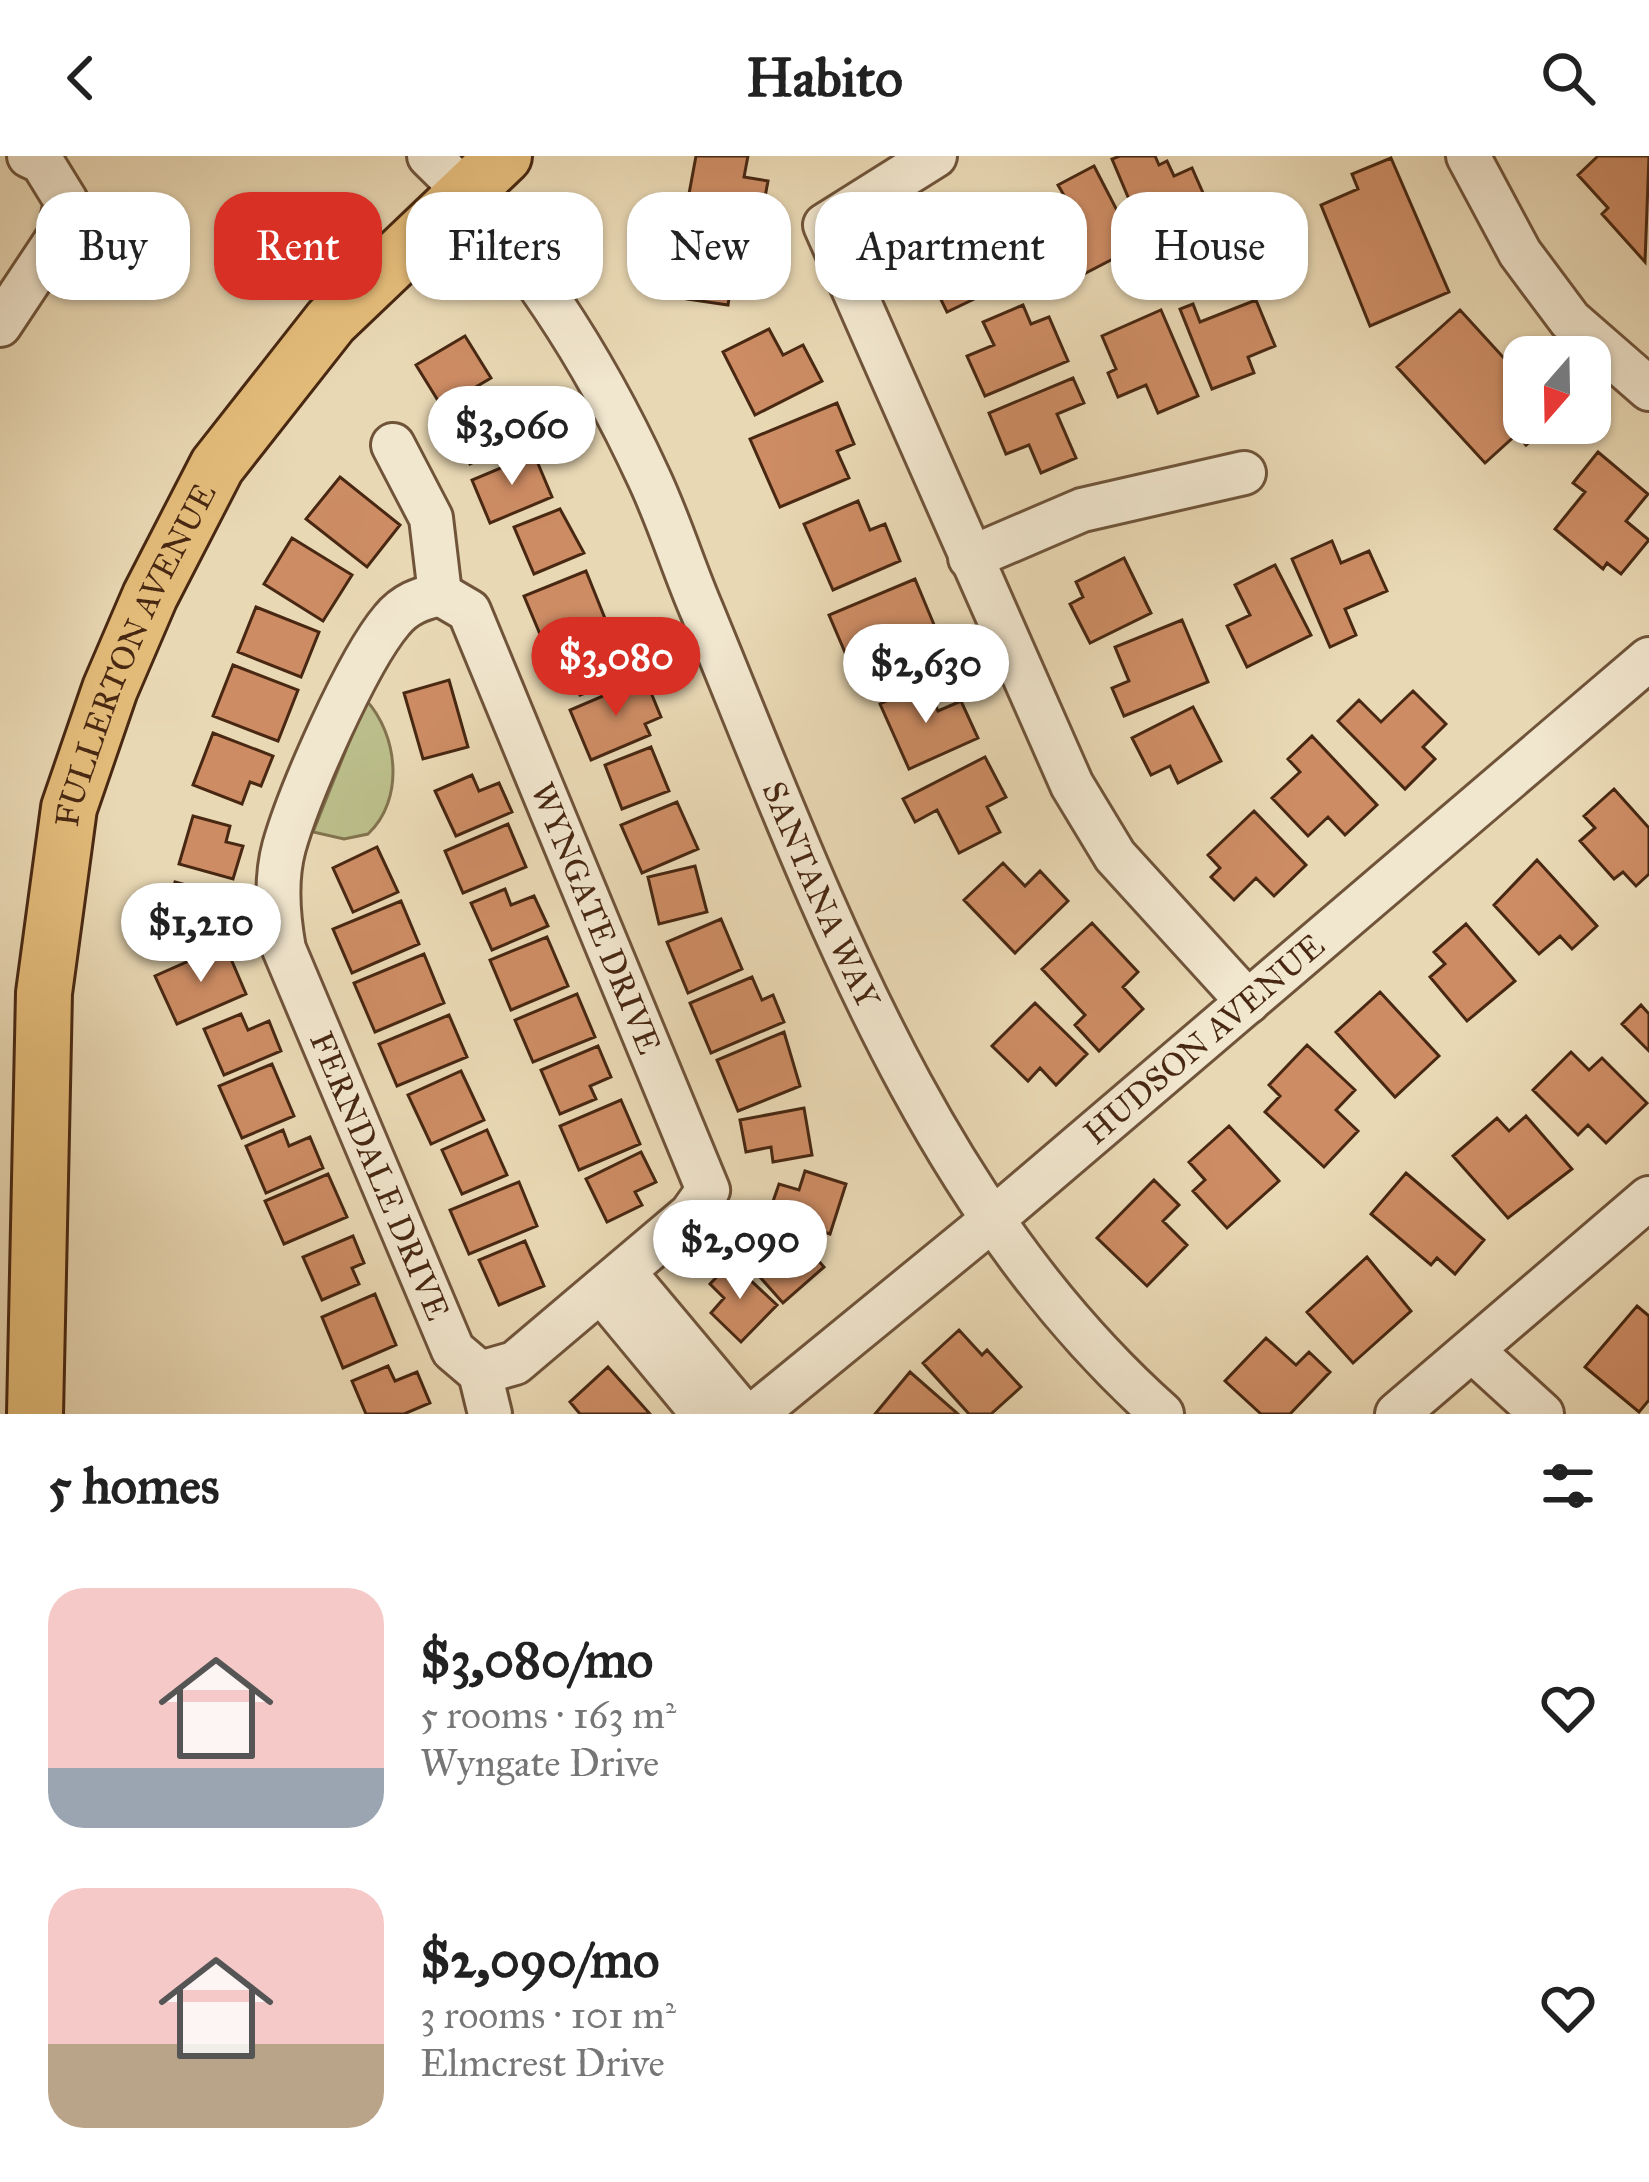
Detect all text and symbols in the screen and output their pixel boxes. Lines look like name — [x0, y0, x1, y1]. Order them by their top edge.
icon: back — [48, 45, 114, 111]
text: Habito — [746, 45, 903, 111]
icon: search — [1535, 45, 1601, 111]
chip: Buy — [36, 192, 190, 300]
chip: Rent — [214, 192, 382, 300]
chip: Filters — [406, 192, 603, 300]
chip: New — [627, 192, 791, 300]
chip: Apartment — [815, 192, 1087, 300]
chip: House — [1111, 192, 1308, 300]
north arrow — [1503, 336, 1611, 444]
map controls — [1503, 336, 1611, 444]
pin: $3,060 — [414, 386, 610, 488]
text: $3,060 — [455, 401, 569, 449]
street label: FULLERTON AVENUE — [47, 477, 224, 829]
pin: $3,080 — [518, 617, 714, 719]
pin: $2,630 — [828, 624, 1024, 726]
text: $3,080 — [558, 632, 674, 680]
text: $2,630 — [870, 639, 982, 687]
street label: SANTANA WAY — [754, 776, 889, 1015]
street label: WYNGATE DRIVE — [522, 777, 670, 1060]
pin: $1,210 — [103, 883, 299, 985]
text: $1,210 — [148, 898, 254, 946]
street label: HUDSON AVENUE — [1076, 925, 1332, 1153]
street label: FERNDALE DRIVE — [301, 1026, 458, 1326]
pin: $2,090 — [642, 1200, 838, 1302]
text: $2,090 — [680, 1215, 800, 1263]
icon: filters — [1535, 1453, 1601, 1519]
text: 5 homes — [48, 1455, 219, 1517]
text: $3,080/mo — [420, 1629, 653, 1691]
icon: home — [144, 1636, 288, 1780]
icon: heart — [1535, 1675, 1601, 1741]
text: 5 rooms · 163 m² — [420, 1691, 676, 1739]
text: Wyngate Drive — [420, 1739, 659, 1787]
text: $2,090/mo — [420, 1929, 659, 1991]
icon: home — [144, 1936, 288, 2080]
icon: heart — [1535, 1975, 1601, 2041]
text: 3 rooms · 101 m² — [420, 1991, 676, 2039]
text: Elmcrest Drive — [420, 2039, 665, 2087]

